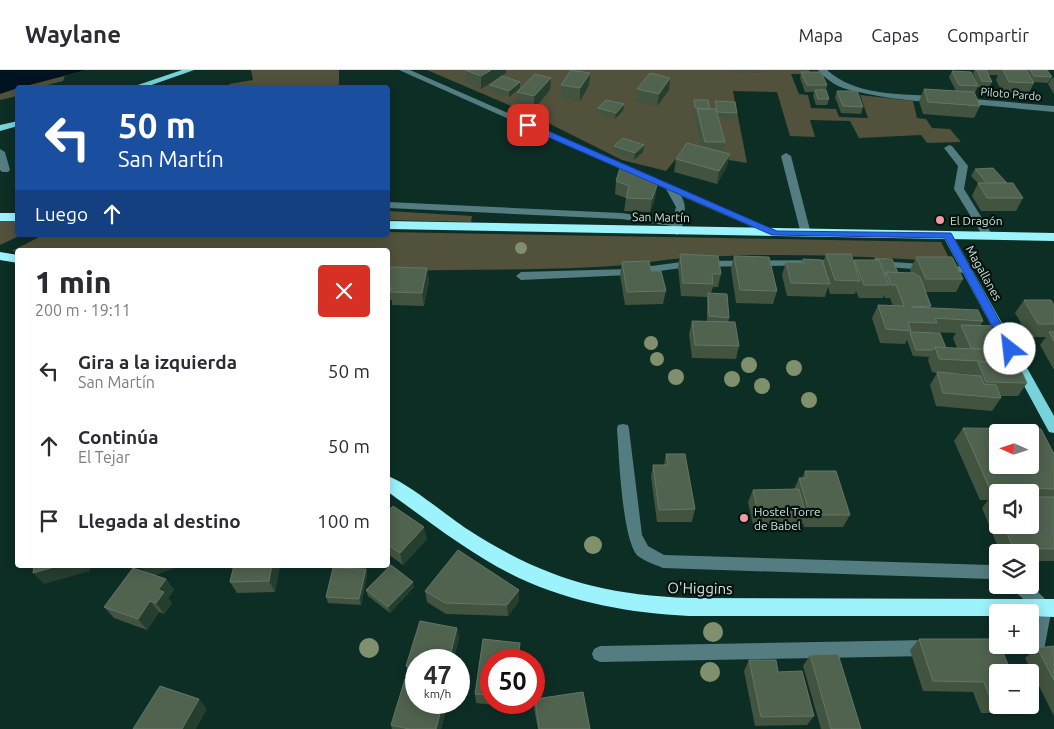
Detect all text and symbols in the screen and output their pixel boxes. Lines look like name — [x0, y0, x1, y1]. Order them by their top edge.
text: Waylane — [25, 21, 121, 48]
text: Mapa — [798, 25, 843, 45]
text: Capas — [871, 25, 919, 45]
text: Compartir — [947, 25, 1029, 45]
street label: Piloto Pardo — [980, 85, 1042, 103]
pin — [507, 104, 549, 146]
icon: left — [35, 105, 100, 170]
text: 50 m — [118, 105, 196, 145]
icon: arrive — [514, 111, 542, 139]
text: San Martín — [118, 146, 224, 171]
icon: ahead — [98, 200, 126, 228]
text: Luego — [35, 203, 88, 225]
street label: San Martín — [632, 210, 690, 224]
marker: El Dragón — [934, 214, 946, 226]
place label: El Dragón — [950, 214, 1003, 227]
street label: Magallanes — [964, 243, 1004, 303]
text: 1 min — [35, 265, 111, 299]
button: close — [318, 265, 370, 317]
text: 200 m · 19:11 — [35, 301, 131, 319]
position arrow — [983, 322, 1035, 374]
text: Gira a la izquierda — [78, 351, 237, 373]
icon: left — [35, 357, 63, 385]
text: 50 m — [328, 360, 370, 382]
text: San Martín — [78, 373, 155, 391]
north arrow — [989, 424, 1039, 474]
map controls — [989, 424, 1039, 714]
text: Continúa — [78, 426, 159, 448]
icon: ahead — [35, 432, 63, 460]
text: 50 m — [328, 435, 370, 457]
text: El Tejar — [78, 448, 130, 466]
button: sound — [989, 484, 1039, 534]
place label: Hostel Torre de Babel — [754, 505, 821, 532]
icon: arrive — [35, 507, 63, 535]
text: Llegada al destino — [78, 510, 241, 532]
text: 100 m — [317, 510, 370, 532]
marker: Hostel Torre de Babel — [738, 512, 750, 524]
button: layers — [989, 544, 1039, 594]
street label: O'Higgins — [667, 579, 733, 597]
button: + — [989, 604, 1039, 654]
speed limit sign: 50 — [480, 649, 545, 714]
text: 47 — [423, 661, 452, 689]
button: − — [989, 664, 1039, 714]
text: km/h — [424, 687, 451, 700]

